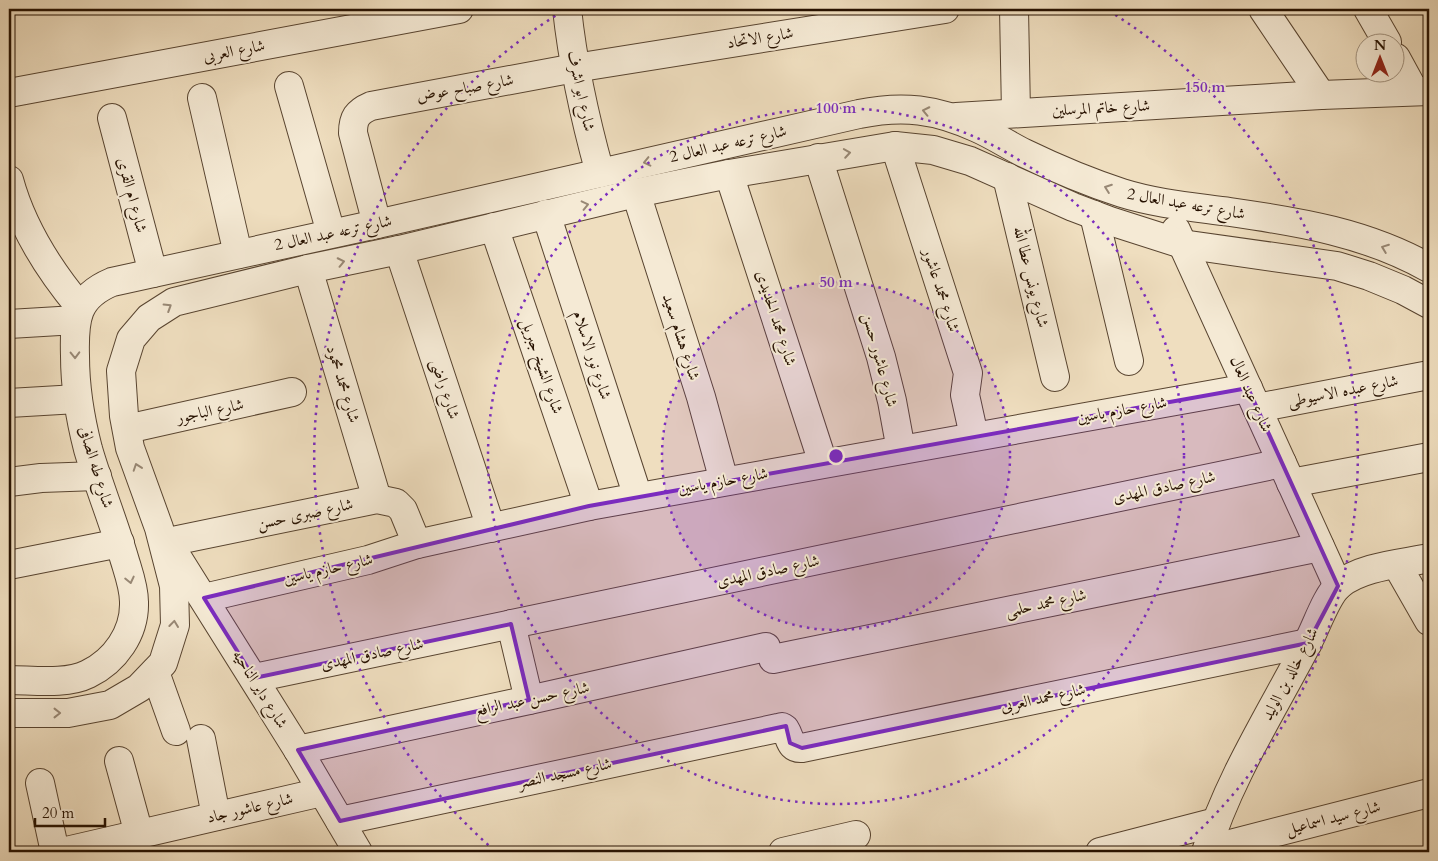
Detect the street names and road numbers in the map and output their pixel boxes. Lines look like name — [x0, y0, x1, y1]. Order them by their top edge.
street label: شارع الاتحاد — [725, 22, 795, 56]
street label: شارع العربى — [201, 34, 267, 70]
street label: شارع ابو اشرف — [560, 49, 600, 134]
street label: شارع صباح عوض — [415, 69, 516, 110]
street label: شارع خاتم المرسلين — [1051, 94, 1151, 125]
street label: شارع ترعه عبد العال 2 — [667, 120, 789, 170]
street label: شارع ام القرى — [108, 155, 153, 236]
street label: شارع ترعه عبد العال 2 — [1125, 183, 1247, 227]
street label: شارع ترعه عبد العال 2 — [272, 210, 394, 258]
street label: شارع يونس عطا الله — [1006, 224, 1056, 330]
street label: شارع محمد عاشور — [915, 244, 965, 335]
street label: شارع محمد الحديدى — [748, 267, 802, 369]
street label: شارع هشام سعيد — [654, 291, 705, 384]
street label: شارع نور الاسلام — [564, 308, 617, 403]
street label: شارع عاشور حسن — [855, 310, 903, 410]
street label: شارع الشيخ جبريل — [513, 315, 569, 418]
street label: شارع محمد محمود — [319, 343, 365, 426]
street label: شارع عبد العال — [1223, 353, 1277, 436]
street label: شارع راضى — [423, 356, 465, 423]
street label: شارع عبده الاسيوطى — [1286, 370, 1400, 414]
street label: شارع حازم ياسين — [1075, 391, 1169, 432]
street label: شارع الباجور — [172, 393, 246, 431]
street label: شارع طه الصافى — [71, 423, 119, 511]
street label: شارع حازم ياسين — [676, 462, 770, 503]
street label: شارع صادق المهدى — [1111, 465, 1218, 511]
street label: شارع صبرى حسن — [255, 493, 356, 537]
street label: شارع حازم ياسين — [281, 548, 376, 593]
street label: شارع صادق المهدى — [715, 549, 822, 595]
street label: شارع محمد حلمى — [1004, 584, 1089, 624]
street label: شارع خالد بن الوليد — [1256, 624, 1325, 725]
street label: شارع صادق المهدى — [319, 632, 426, 678]
street label: شارع داير الناحيه — [225, 645, 293, 734]
street label: شارع حسن عبد الرافع — [473, 676, 592, 726]
street label: شارع محمد العربى — [999, 678, 1088, 720]
street label: شارع مسجد النصر — [514, 752, 614, 796]
street label: شارع عاشور جاد — [205, 787, 296, 831]
street label: شارع سيد اسماعيل — [1283, 796, 1383, 842]

